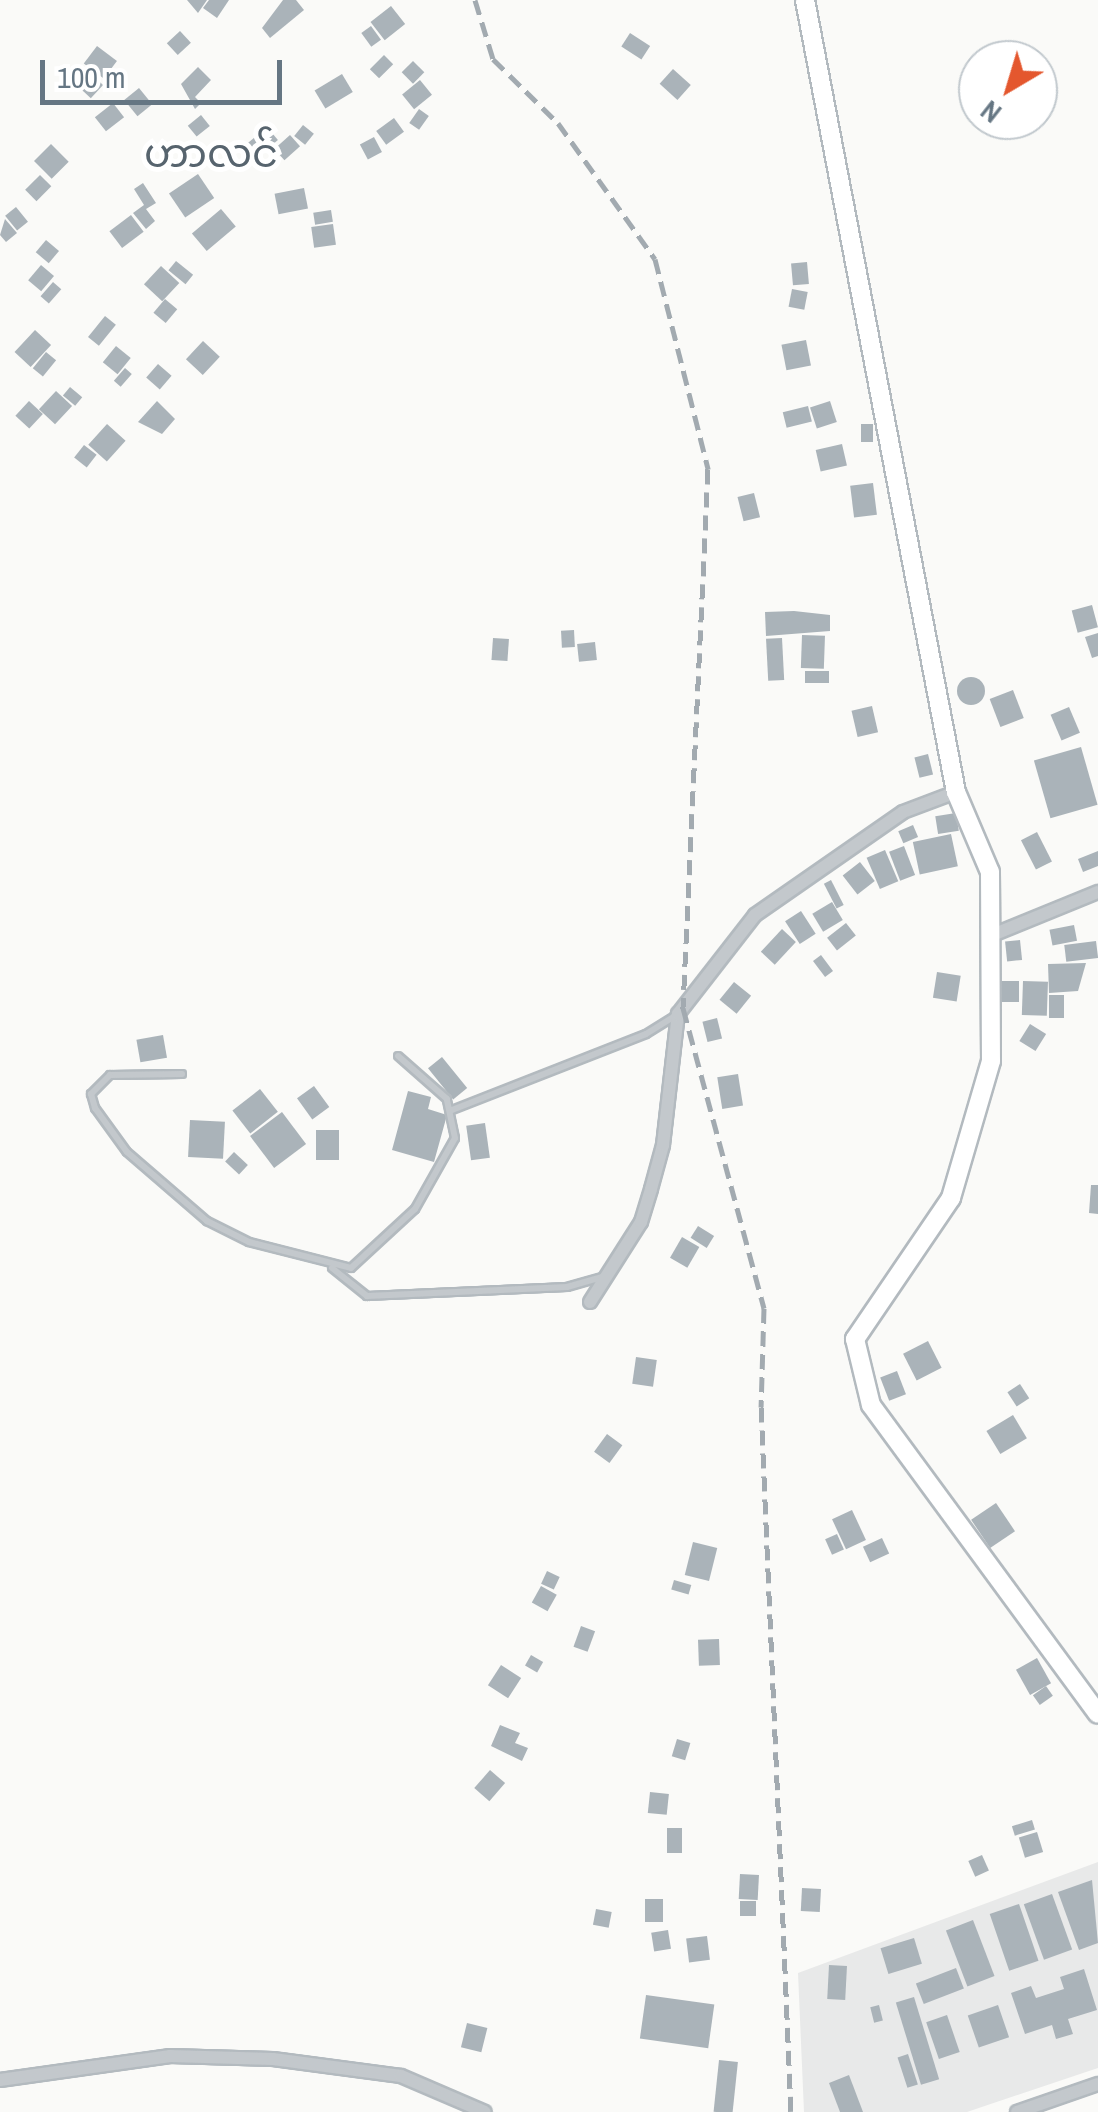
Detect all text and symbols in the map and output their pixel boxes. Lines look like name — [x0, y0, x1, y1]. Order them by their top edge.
scale bar — [45, 40, 288, 102]
north arrow — [958, 40, 1058, 140]
text: 100 m — [57, 57, 125, 97]
text: N — [973, 92, 1009, 132]
district label: ဟာလင် — [144, 129, 278, 177]

